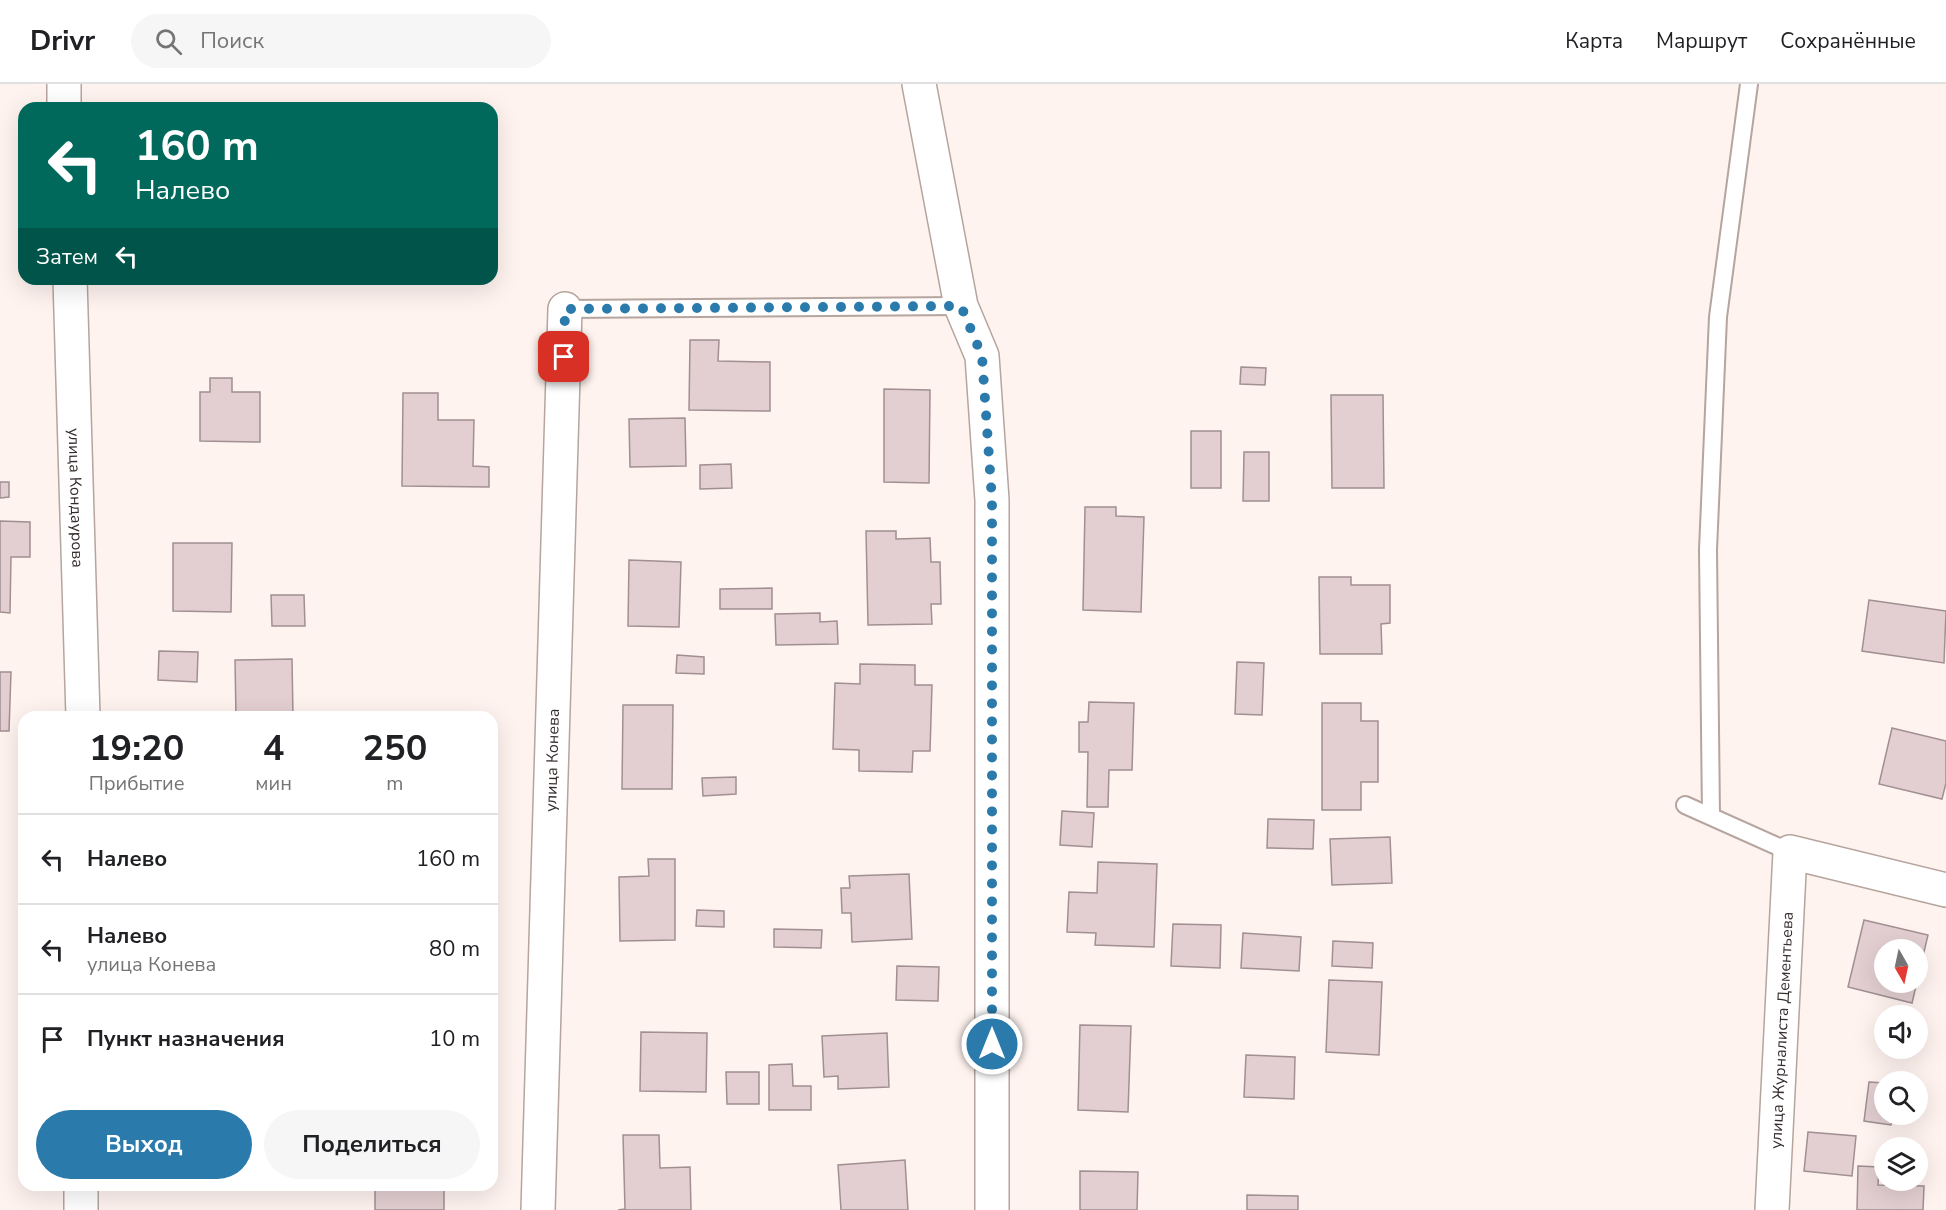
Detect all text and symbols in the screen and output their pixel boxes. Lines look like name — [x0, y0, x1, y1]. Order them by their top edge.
search box — [131, 14, 551, 68]
text: Drivr — [30, 22, 95, 60]
icon: search — [152, 25, 185, 58]
text: Поиск — [200, 26, 264, 56]
text: Карта — [1565, 27, 1623, 55]
text: Маршрут — [1656, 27, 1747, 55]
text: Сохранённые — [1780, 27, 1916, 55]
text: 160 m — [135, 118, 259, 175]
icon: left — [36, 126, 114, 204]
text: Налево — [135, 172, 230, 209]
icon: left — [110, 240, 143, 273]
text: Затем — [36, 242, 98, 272]
pin — [538, 331, 589, 382]
icon: arrive — [547, 340, 580, 373]
street label: улица Кондаурова — [62, 428, 89, 568]
street label: улица Конева — [540, 708, 565, 812]
text: 19:20 — [89, 724, 184, 773]
text: 4 — [263, 724, 284, 773]
text: 250 — [363, 724, 427, 773]
text: Прибытие — [89, 770, 185, 797]
text: мин — [255, 770, 292, 797]
text: m — [386, 770, 403, 797]
icon: left — [36, 843, 69, 876]
text: Налево — [87, 844, 167, 874]
text: 160 m — [416, 844, 480, 874]
street label: улица Журналиста Дементьева — [1765, 911, 1799, 1149]
text: Налево — [87, 921, 167, 951]
icon: left — [36, 933, 69, 966]
text: 80 m — [429, 934, 480, 964]
north arrow — [1874, 939, 1928, 993]
map controls — [1874, 939, 1928, 1191]
text: улица Конева — [87, 951, 216, 978]
button: sound — [1874, 1005, 1928, 1059]
position arrow — [960, 1012, 1024, 1076]
icon: arrive — [36, 1023, 69, 1056]
text: Пункт назначения — [87, 1024, 285, 1054]
text: 10 m — [429, 1024, 480, 1054]
button: search — [1874, 1071, 1928, 1125]
button: Выход — [36, 1110, 252, 1179]
button: Поделиться — [264, 1110, 480, 1179]
button: layers — [1874, 1137, 1928, 1191]

